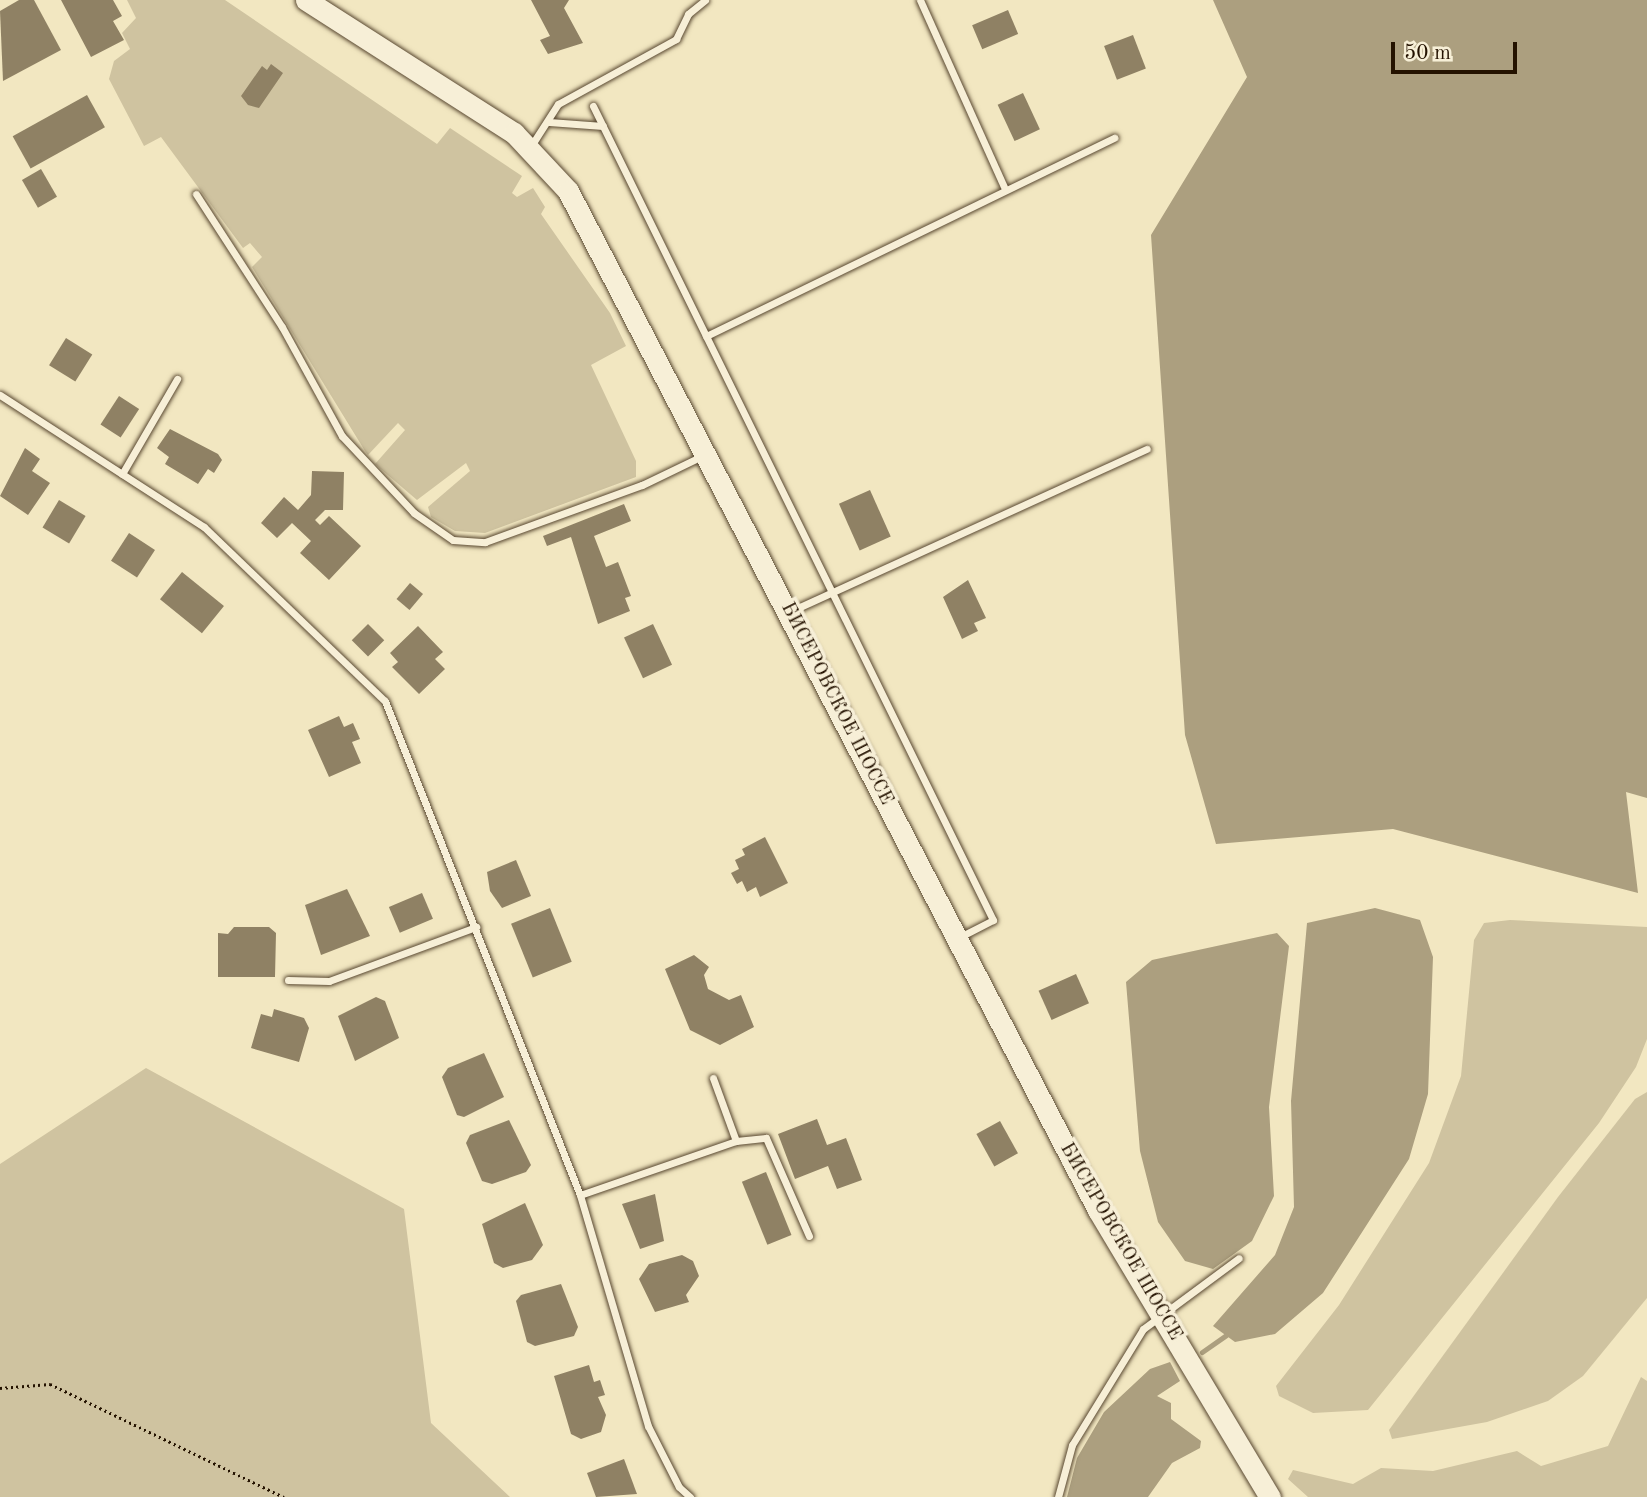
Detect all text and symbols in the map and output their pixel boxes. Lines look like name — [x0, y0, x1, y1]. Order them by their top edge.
scale bar — [1395, 28, 1521, 72]
text: 50 m — [1404, 43, 1451, 64]
street label: БИСЕРОВСКОЕ ШОССЕ — [775, 599, 897, 809]
street label: БИСЕРОВСКОЕ ШОССЕ — [1054, 1139, 1186, 1345]

